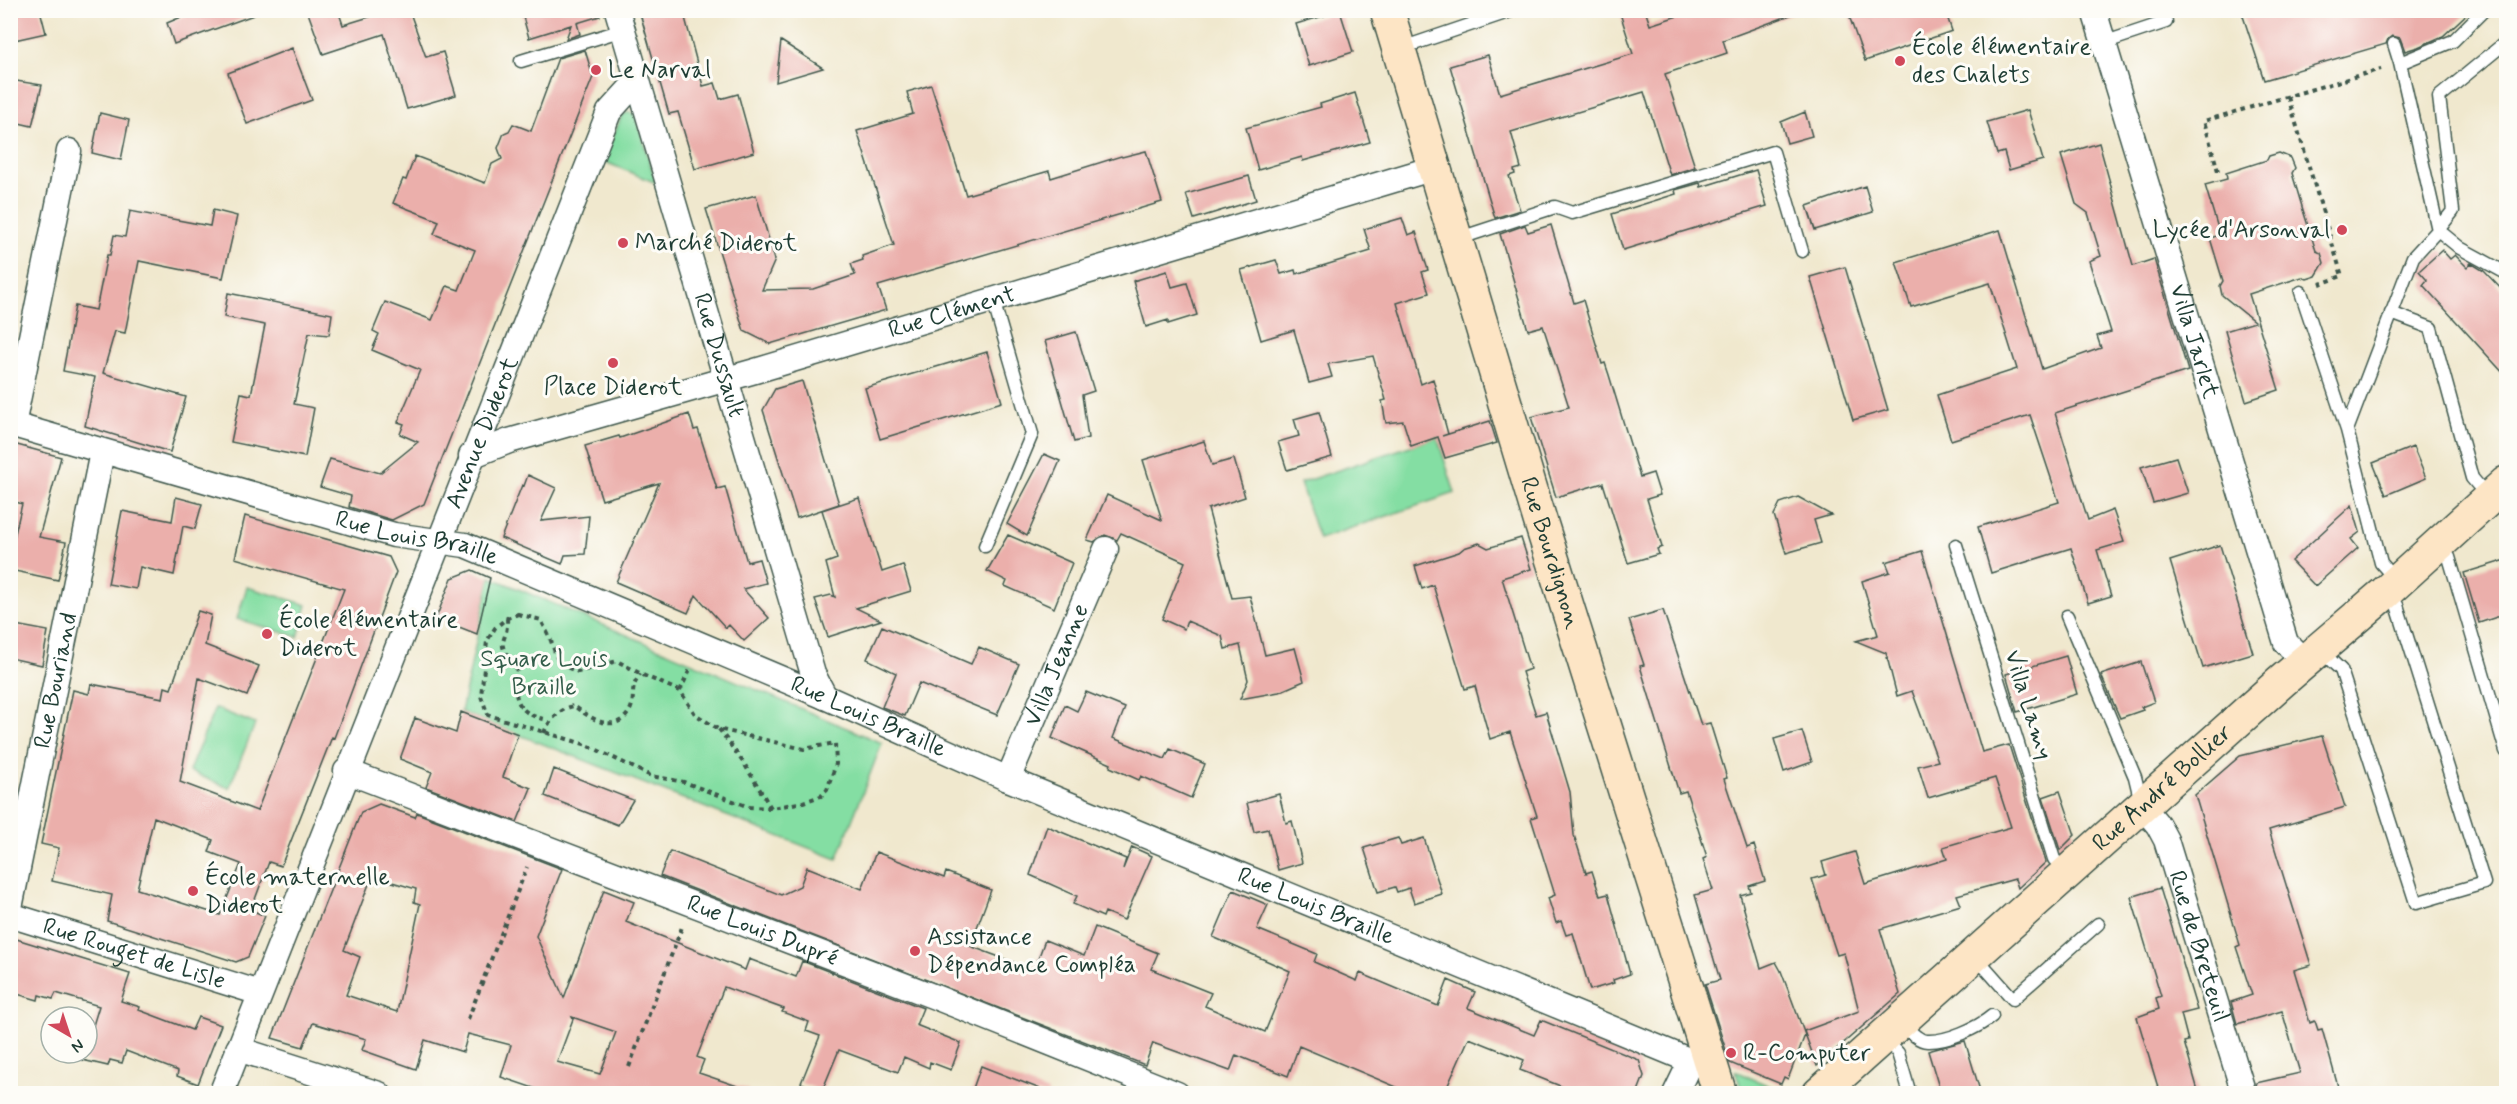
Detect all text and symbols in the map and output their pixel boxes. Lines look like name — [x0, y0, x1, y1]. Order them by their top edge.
place label: École élémentaire des Chalets — [1912, 30, 2091, 91]
marker: École élémentaire des Chalets — [1893, 54, 1907, 68]
place label: Le Narval — [608, 55, 711, 86]
marker: Le Narval — [589, 63, 603, 77]
place label: Lycée d'Arsonval — [2153, 215, 2330, 246]
marker: Lycée d'Arsonval — [2335, 223, 2349, 237]
place label: Marché Diderot — [635, 228, 797, 259]
marker: Marché Diderot — [616, 236, 630, 250]
street label: Rue Clément — [884, 279, 1019, 346]
street label: Villa Jarlet — [2162, 280, 2226, 402]
street label: Rue Dussault — [686, 289, 752, 421]
street label: Avenue Diderot — [438, 352, 526, 513]
marker: Place Diderot — [606, 356, 620, 370]
place label: Place Diderot — [544, 372, 682, 403]
street label: Rue Bourdignon — [1513, 473, 1589, 633]
street label: Rue Louis Braille — [332, 503, 503, 573]
street label: Villa Jeanne — [1017, 599, 1096, 731]
place label: École élémentaire Diderot — [279, 603, 458, 664]
street label: Rue Bouriand — [27, 610, 85, 751]
marker: École élémentaire Diderot — [260, 627, 274, 641]
park label: Square Louis Braille — [480, 644, 608, 703]
street label: Villa Lamy — [1997, 646, 2059, 764]
street label: Rue Louis Braille — [786, 669, 951, 765]
street label: Rue André Bollier — [2086, 717, 2239, 858]
place label: École maternelle Diderot — [205, 860, 390, 921]
street label: Rue Louis Braille — [1233, 860, 1399, 952]
street label: Rue de Breteuil — [2161, 867, 2236, 1026]
marker: École maternelle Diderot — [186, 884, 200, 898]
street label: Rue Louis Dupré — [682, 888, 843, 974]
street label: Rue Rouget de Lisle — [39, 911, 229, 997]
place label: Assistance Dépendance Compléa — [927, 922, 1136, 981]
marker: Assistance Dépendance Compléa — [908, 944, 922, 958]
north arrow — [39, 1005, 99, 1065]
text: N — [67, 1034, 88, 1057]
place label: R-Computer — [1743, 1038, 1871, 1069]
marker: R-Computer — [1724, 1046, 1738, 1060]

